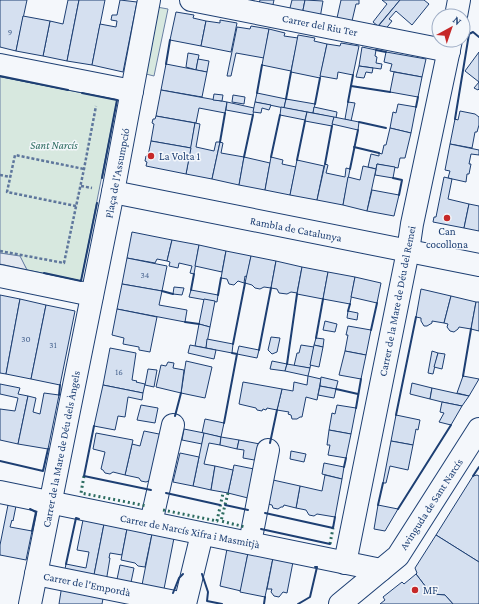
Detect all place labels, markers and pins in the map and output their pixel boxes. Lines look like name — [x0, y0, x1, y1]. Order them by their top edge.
place label: La Volta 1 — [159, 150, 201, 162]
marker: La Volta 1 — [146, 151, 156, 161]
marker: Can cocollona — [442, 213, 452, 223]
place label: Can cocollona — [426, 225, 468, 250]
place label: MF — [423, 584, 438, 596]
marker: MF — [410, 585, 420, 595]

